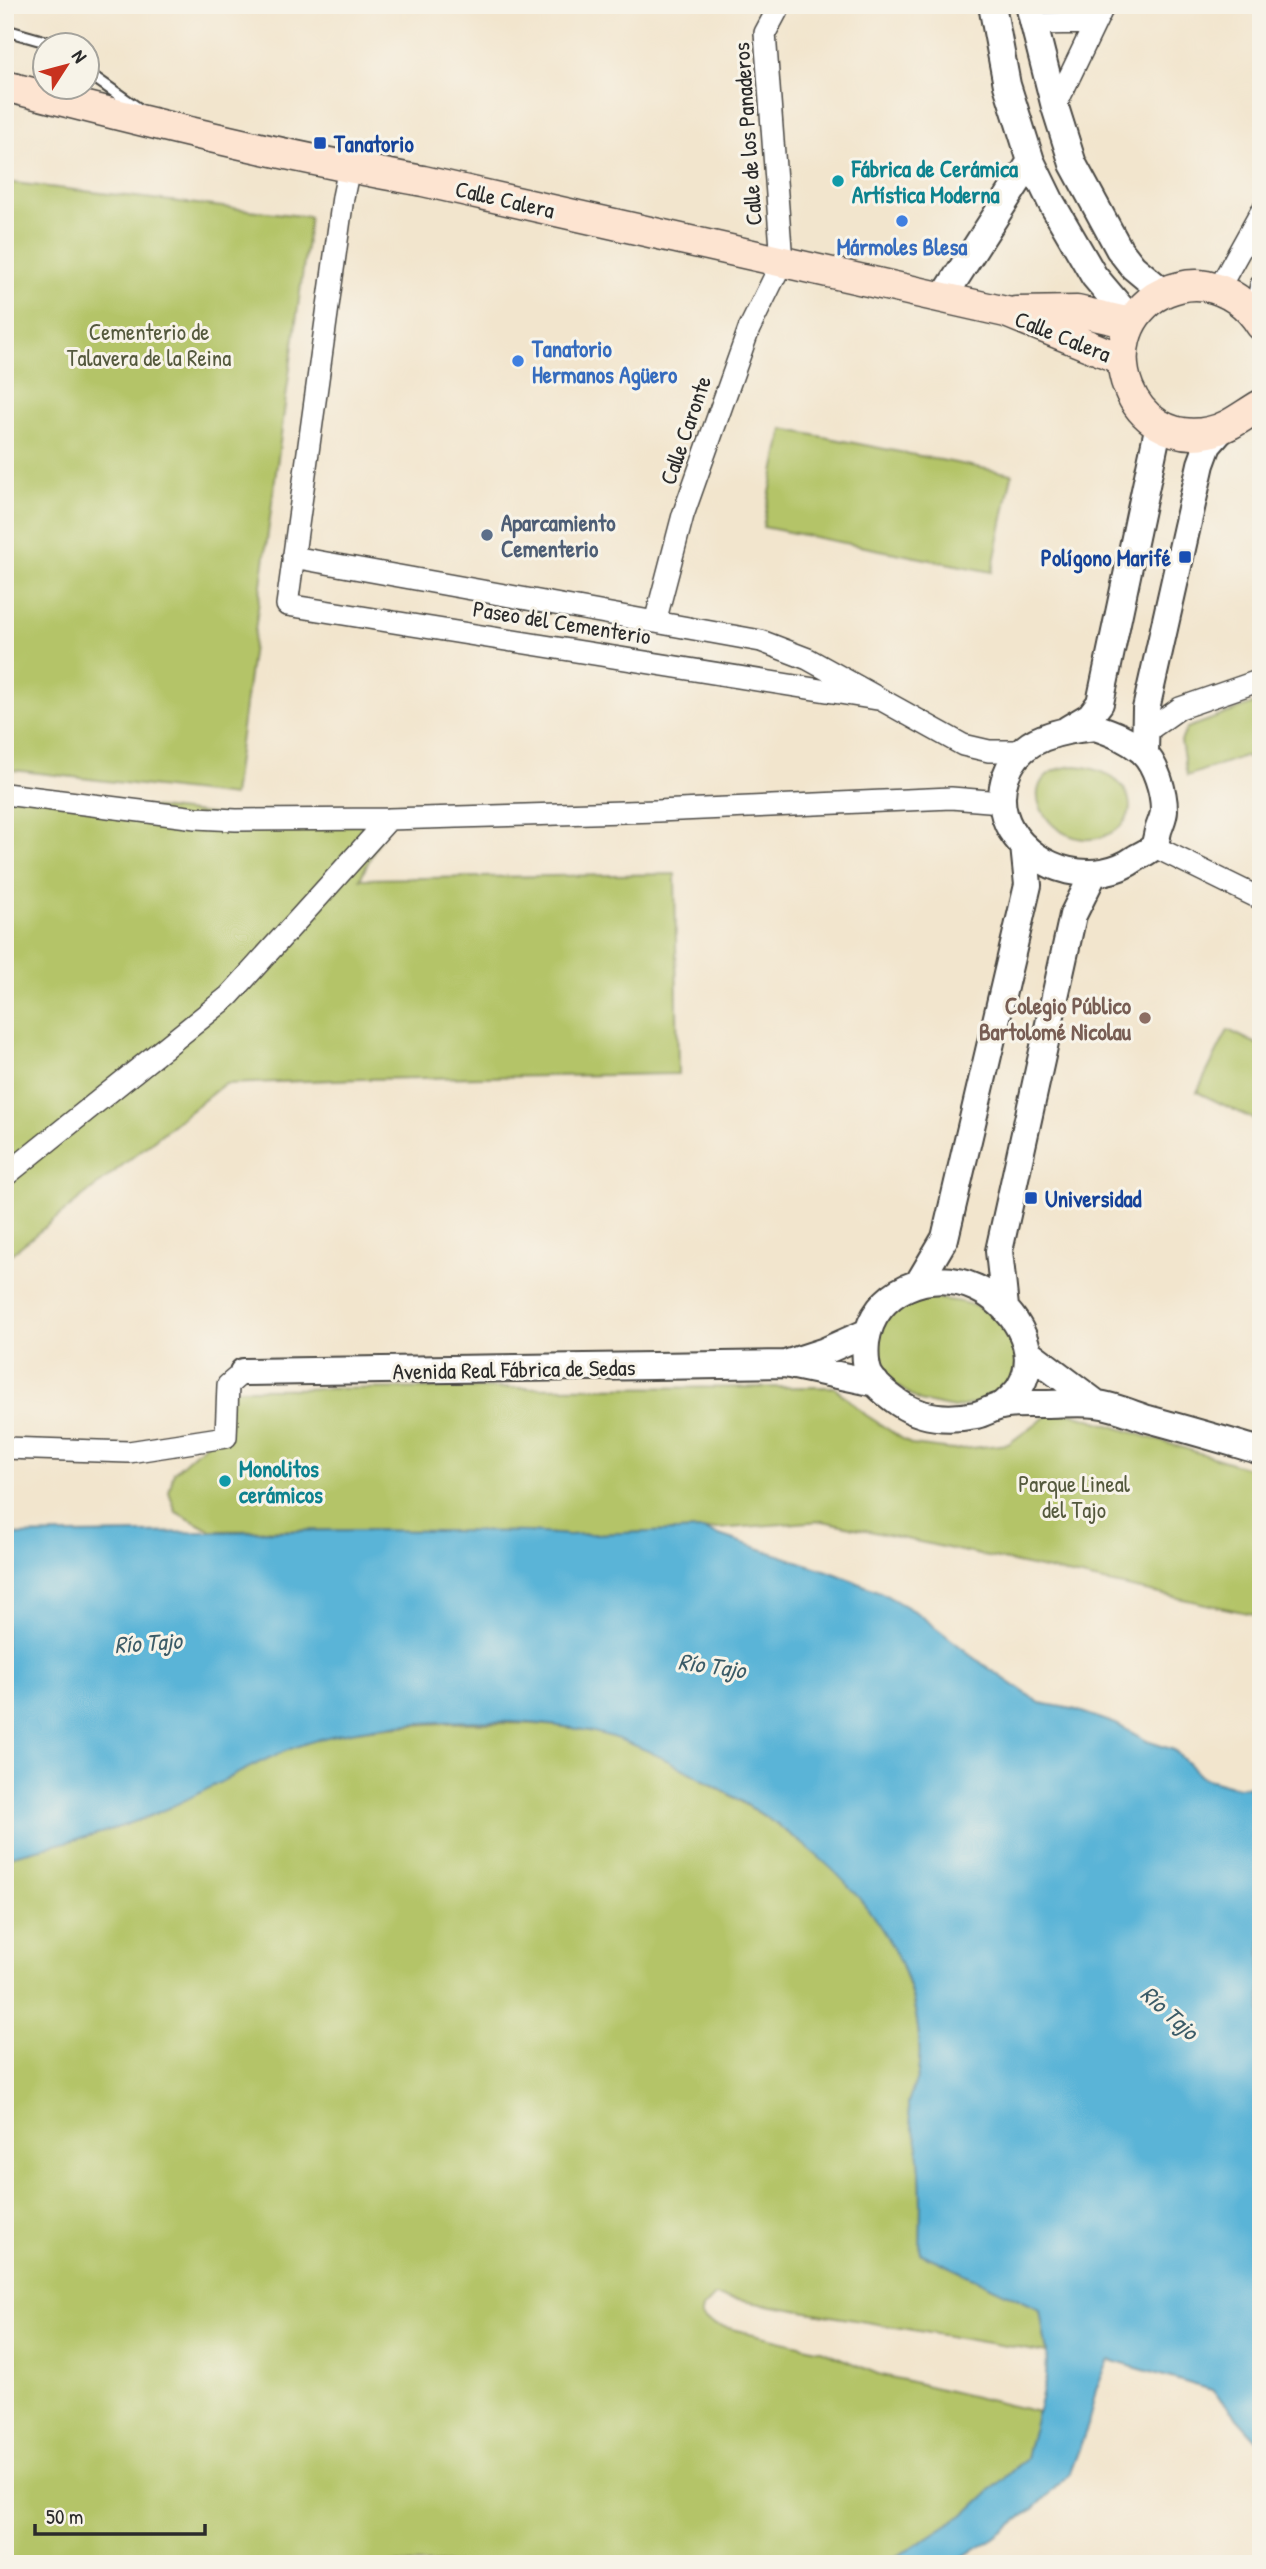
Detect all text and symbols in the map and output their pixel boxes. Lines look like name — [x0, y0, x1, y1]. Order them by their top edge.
north arrow — [32, 32, 102, 102]
street label: Calle de los Panaderos — [725, 41, 769, 227]
text: N — [66, 44, 93, 68]
place label: Tanatorio — [333, 128, 414, 159]
marker: Tanatorio — [312, 135, 328, 151]
place label: Fábrica de Cerámica Artística Moderna — [851, 153, 1018, 210]
street label: Calle Calera — [452, 173, 558, 225]
marker: Fábrica de Cerámica Artística Moderna — [830, 173, 846, 189]
marker: Mármoles Blesa — [894, 213, 910, 229]
place label: Mármoles Blesa — [837, 231, 967, 262]
street label: Calle Calera — [1010, 303, 1116, 369]
park label: Cementerio de Talavera de la Reina — [67, 316, 231, 373]
place label: Tanatorio Hermanos Agüero — [531, 333, 678, 391]
marker: Tanatorio Hermanos Agüero — [510, 353, 526, 369]
street label: Calle Caronte — [652, 371, 718, 489]
place label: Aparcamiento Cementerio — [501, 507, 616, 564]
marker: Aparcamiento Cementerio — [479, 527, 495, 543]
place label: Polígono Marifé — [1041, 542, 1172, 574]
marker: Polígono Marifé — [1177, 549, 1193, 565]
street label: Paseo del Cementerio — [471, 593, 653, 651]
place label: Colegio Público Bartolomé Nicolau — [979, 990, 1132, 1047]
marker: Colegio Público Bartolomé Nicolau — [1137, 1010, 1153, 1026]
place label: Universidad — [1045, 1183, 1141, 1214]
marker: Universidad — [1023, 1190, 1039, 1206]
street label: Avenida Real Fábrica de Sedas — [392, 1351, 636, 1387]
place label: Monolitos cerámicos — [239, 1453, 323, 1510]
park label: Parque Lineal del Tajo — [1018, 1468, 1131, 1525]
marker: Monolitos cerámicos — [217, 1473, 233, 1489]
water label: Río Tajo — [113, 1624, 185, 1660]
water label: Río Tajo — [676, 1644, 750, 1686]
water label: Río Tajo — [1134, 1978, 1207, 2048]
scale bar — [35, 2492, 205, 2536]
text: 50 m — [46, 2502, 83, 2531]

